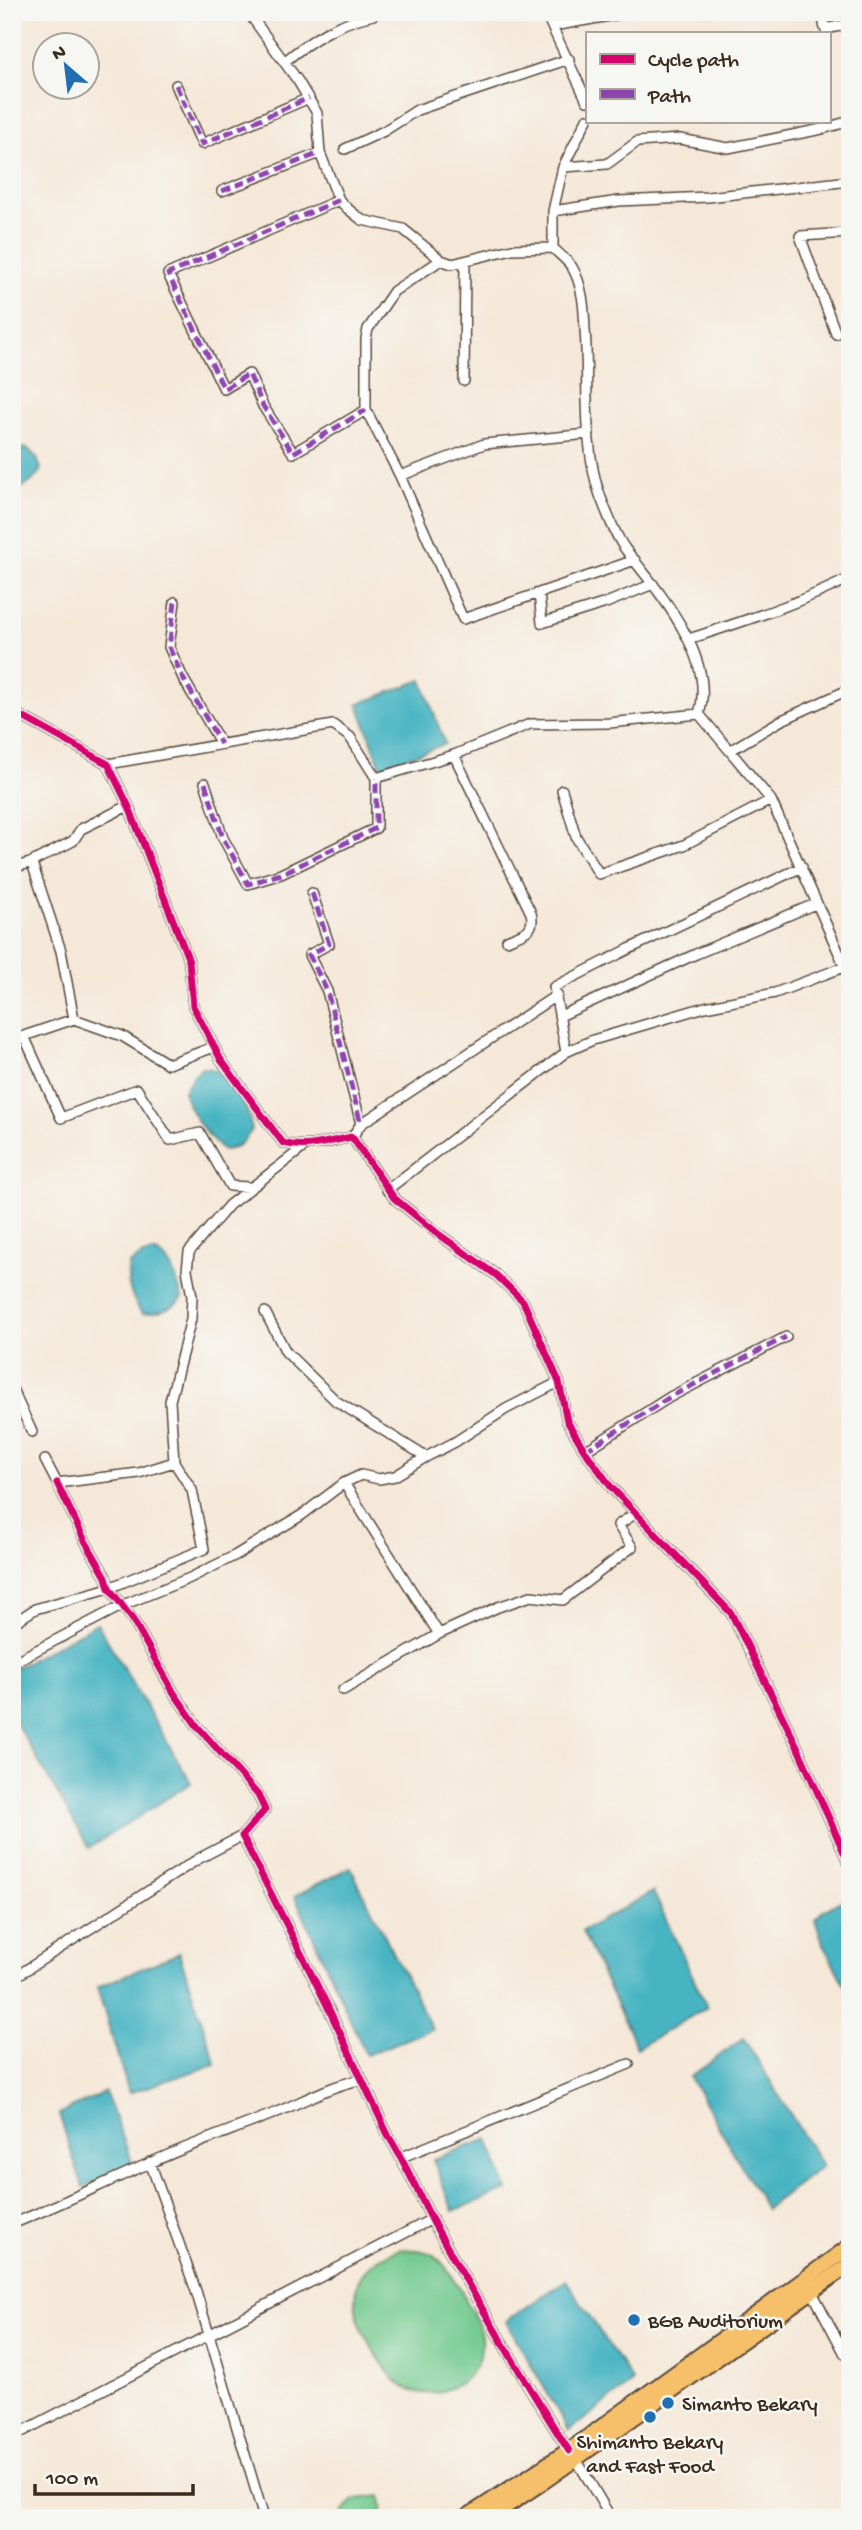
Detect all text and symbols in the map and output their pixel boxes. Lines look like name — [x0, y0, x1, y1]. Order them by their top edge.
north arrow — [32, 32, 102, 102]
legend — [586, 32, 830, 122]
text: N — [49, 41, 71, 67]
text: Cycle path — [648, 50, 739, 75]
text: Path — [647, 86, 691, 111]
place label: BGB Auditorium — [647, 2311, 783, 2336]
marker: BGB Auditorium — [626, 2312, 642, 2328]
place label: Simanto Bekary — [682, 2394, 818, 2419]
marker: Simanto Bekary — [660, 2395, 676, 2411]
marker: Shimanto Bekary and Fast Food — [642, 2409, 658, 2425]
place label: Shimanto Bekary and Fast Food — [577, 2432, 723, 2481]
scale bar — [35, 2453, 192, 2497]
text: 100 m — [45, 2468, 98, 2493]

